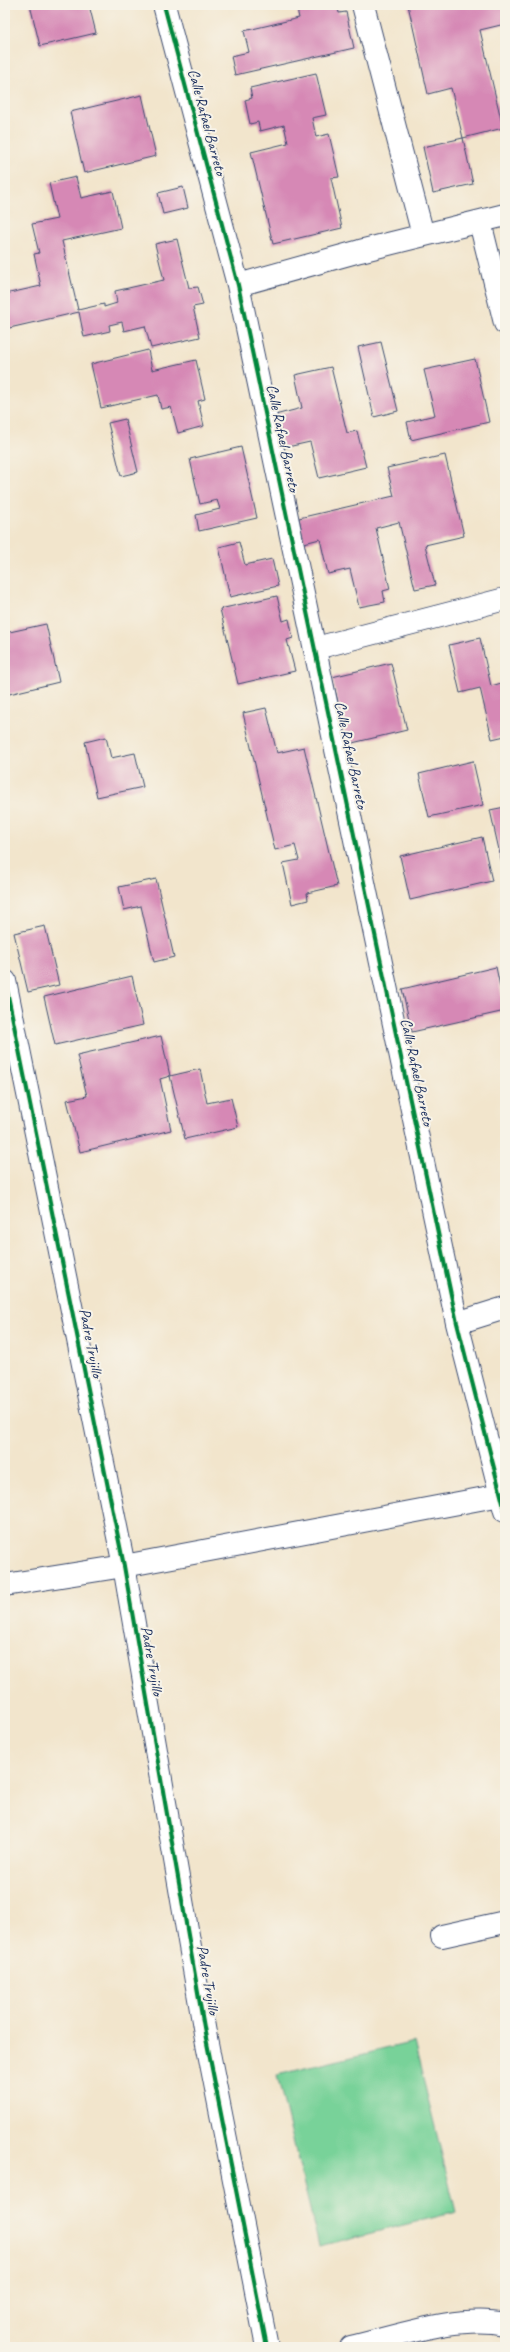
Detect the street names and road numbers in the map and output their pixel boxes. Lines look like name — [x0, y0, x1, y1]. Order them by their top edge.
street label: Calle Rafael Barreto — [183, 67, 231, 180]
street label: Calle Rafael Barreto — [262, 382, 305, 496]
street label: Calle Rafael Barreto — [330, 699, 373, 813]
street label: Calle Rafael Barreto — [396, 1016, 439, 1130]
street label: Padre Trujillo — [74, 1307, 108, 1382]
street label: Padre Trujillo — [136, 1625, 168, 1700]
street label: Padre Trujillo — [192, 1944, 224, 2019]

